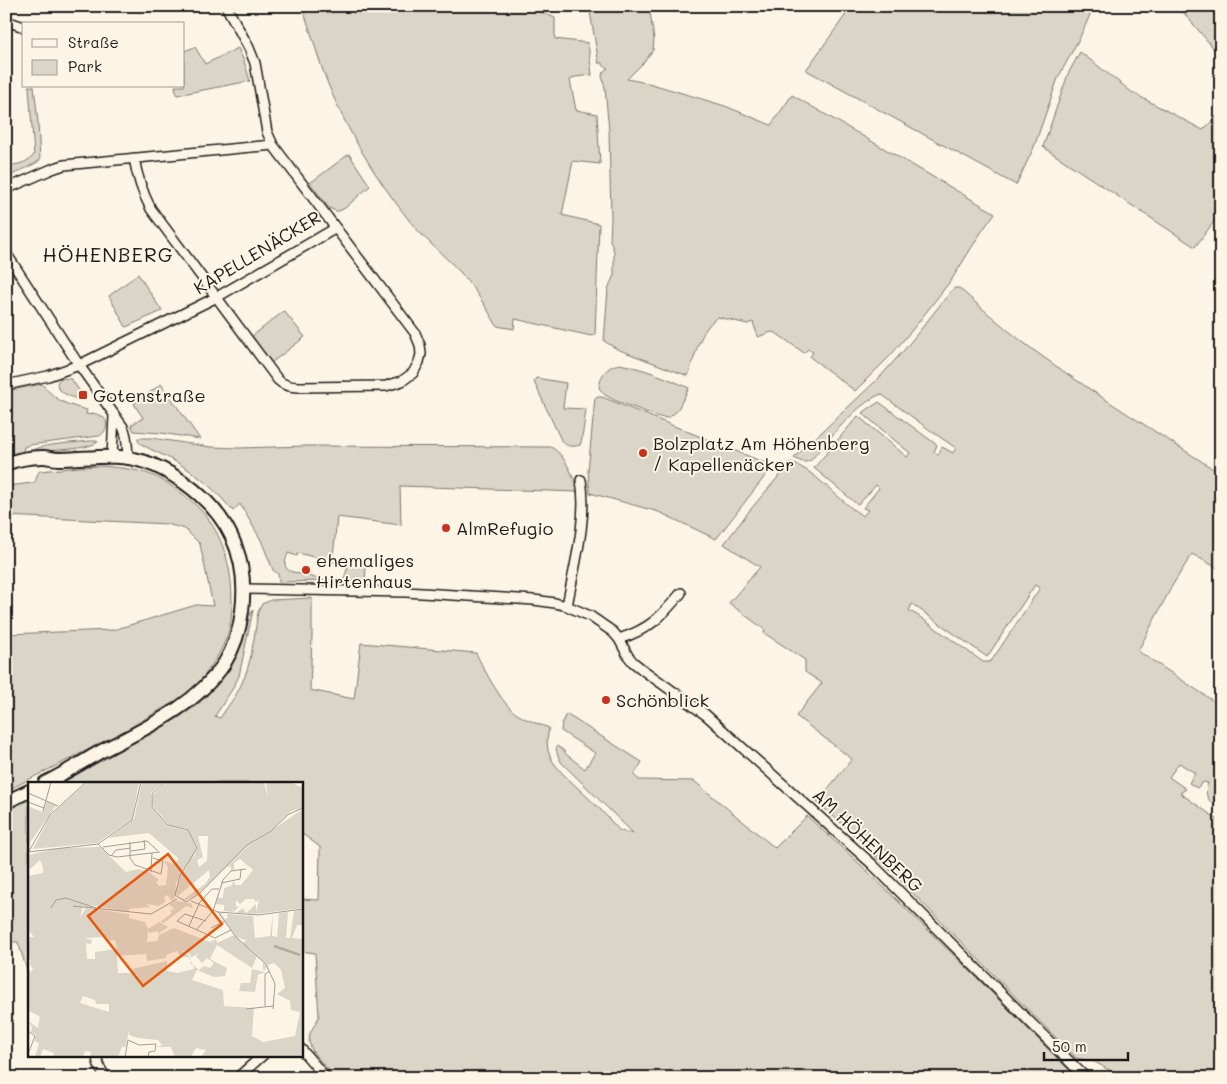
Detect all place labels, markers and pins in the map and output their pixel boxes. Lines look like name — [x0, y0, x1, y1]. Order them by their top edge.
place label: Gotenstraße — [93, 383, 206, 407]
marker: Gotenstraße — [77, 389, 89, 401]
place label: Bolzplatz Am Höhenberg / Kapellenäcker — [653, 431, 869, 476]
marker: Bolzplatz Am Höhenberg / Kapellenäcker — [637, 447, 649, 459]
place label: AlmRefugio — [456, 516, 554, 540]
marker: AlmRefugio — [440, 522, 452, 534]
place label: ehemaliges Hirtenhaus — [316, 548, 414, 593]
marker: ehemaliges Hirtenhaus — [300, 564, 312, 576]
place label: Schönblick — [616, 688, 709, 712]
marker: Schönblick — [600, 694, 612, 706]

